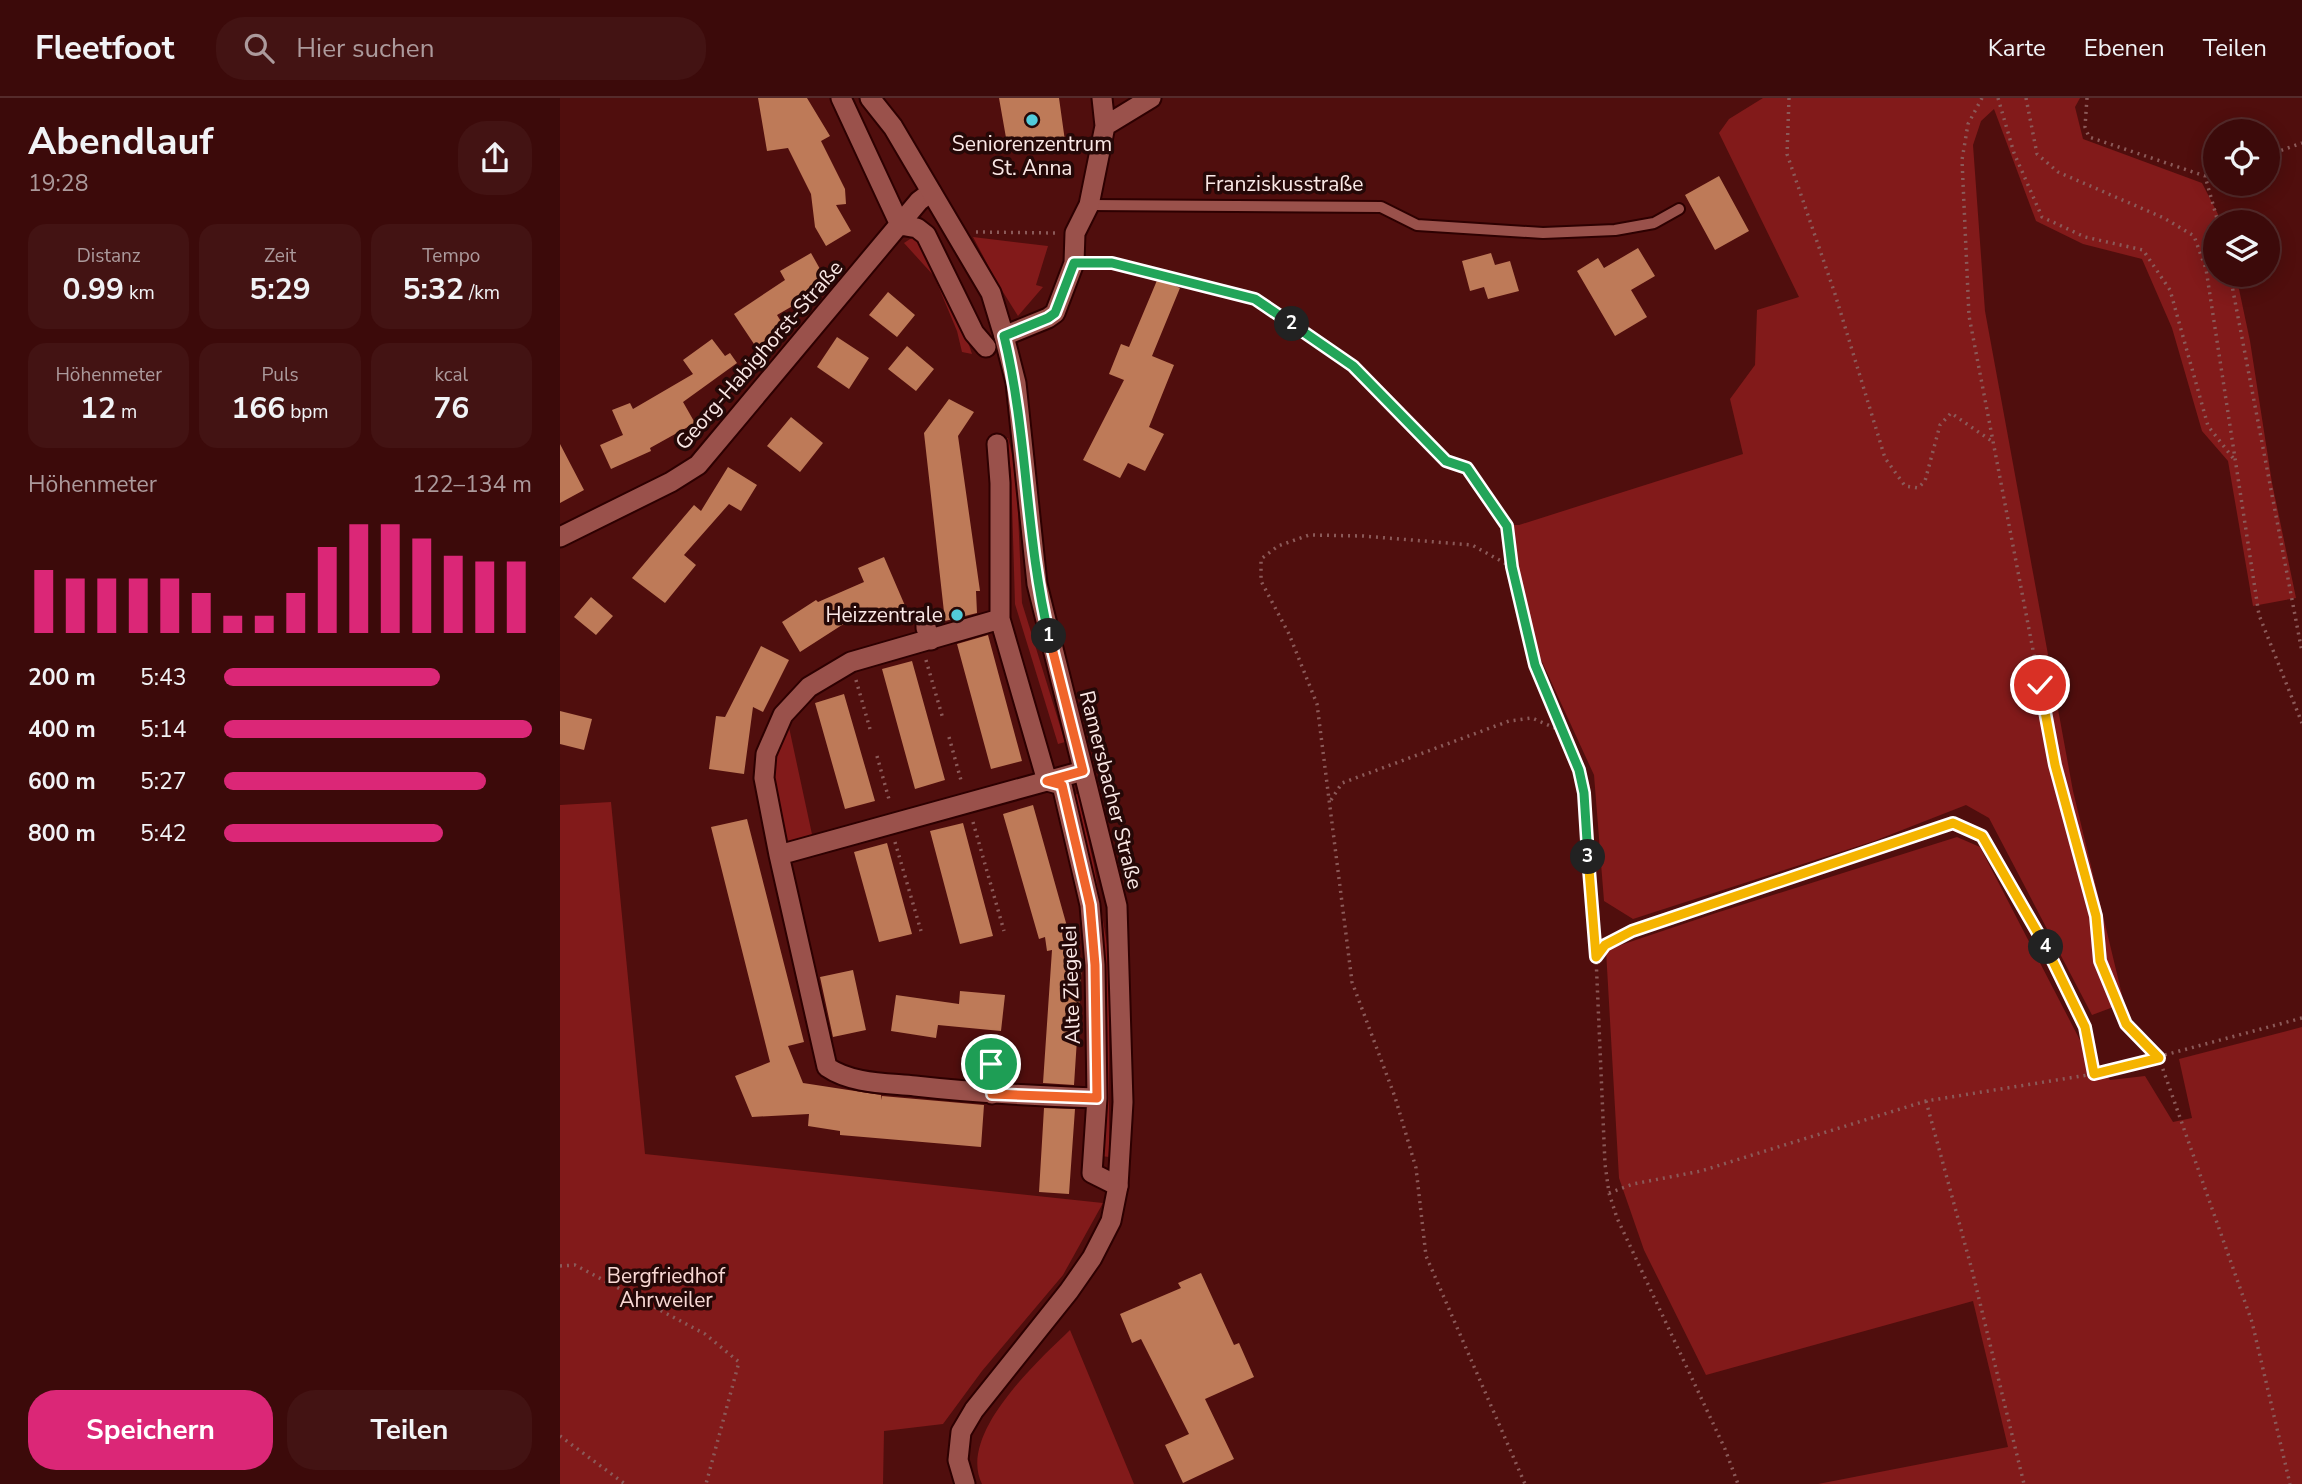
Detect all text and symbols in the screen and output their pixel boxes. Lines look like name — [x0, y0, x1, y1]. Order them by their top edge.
search box — [216, 17, 706, 80]
text: Fleetfoot — [35, 26, 174, 71]
icon: search — [240, 29, 278, 67]
text: Hier suchen — [296, 31, 434, 66]
text: Karte — [1988, 32, 2046, 64]
text: Ebenen — [2084, 32, 2165, 64]
text: Teilen — [2203, 32, 2267, 64]
marker: Seniorenzentrum St. Anna — [1024, 112, 1040, 128]
text: Abendlauf — [28, 116, 213, 167]
map controls — [2203, 119, 2280, 287]
button: locate — [2203, 119, 2280, 196]
button: share — [458, 121, 532, 195]
place label: Seniorenzentrum St. Anna — [952, 130, 1112, 182]
text: 19:28 — [28, 168, 88, 199]
street label: Franziskusstraße — [1205, 170, 1363, 198]
button: layers — [2203, 210, 2280, 287]
text: Distanz — [77, 243, 141, 269]
text: Zeit — [264, 243, 296, 269]
text: Tempo — [422, 243, 480, 269]
street label: Georg-Habighorst-Straße — [669, 254, 849, 456]
text: 0.99 — [63, 269, 124, 310]
text: 5:29 — [249, 269, 311, 310]
text: 5:32 — [403, 269, 464, 310]
text: km — [124, 280, 155, 306]
text: /km — [464, 280, 500, 306]
pin: 2 — [1274, 306, 1310, 342]
text: 2 — [1286, 310, 1297, 336]
text: Höhenmeter — [55, 362, 162, 388]
text: Puls — [261, 362, 299, 388]
text: kcal — [434, 362, 468, 388]
text: 12 — [80, 388, 116, 429]
text: 166 — [231, 388, 285, 429]
text: 76 — [433, 388, 469, 429]
text: m — [116, 399, 137, 425]
text: bpm — [285, 399, 329, 425]
text: Höhenmeter — [28, 469, 157, 500]
text: 122–134 m — [412, 469, 532, 500]
place label: Heizzentrale — [825, 601, 943, 629]
marker: Heizzentrale — [949, 607, 965, 623]
pin: 1 — [1032, 618, 1066, 654]
text: 1 — [1043, 622, 1054, 648]
pin — [2010, 655, 2070, 715]
text: 200 m — [28, 662, 96, 693]
text: 5:43 — [140, 662, 187, 693]
icon: check — [2021, 666, 2059, 704]
street label: Ramersbacher Straße — [1073, 688, 1149, 892]
text: 400 m — [28, 714, 96, 745]
text: 5:14 — [140, 714, 187, 745]
text: 600 m — [28, 766, 96, 797]
text: 5:27 — [140, 766, 187, 797]
text: 800 m — [28, 818, 96, 849]
text: 5:42 — [140, 818, 187, 849]
pin: 3 — [1570, 840, 1606, 874]
text: 3 — [1582, 843, 1593, 869]
street label: Alte Ziegelei — [1055, 925, 1087, 1045]
pin: 4 — [2028, 930, 2064, 964]
text: 4 — [2040, 933, 2051, 959]
pin — [961, 1034, 1021, 1094]
icon: arrive — [972, 1045, 1010, 1083]
park label: Bergfriedhof Ahrweiler — [607, 1262, 726, 1314]
button: Speichern — [28, 1390, 273, 1470]
button: Teilen — [287, 1390, 532, 1470]

